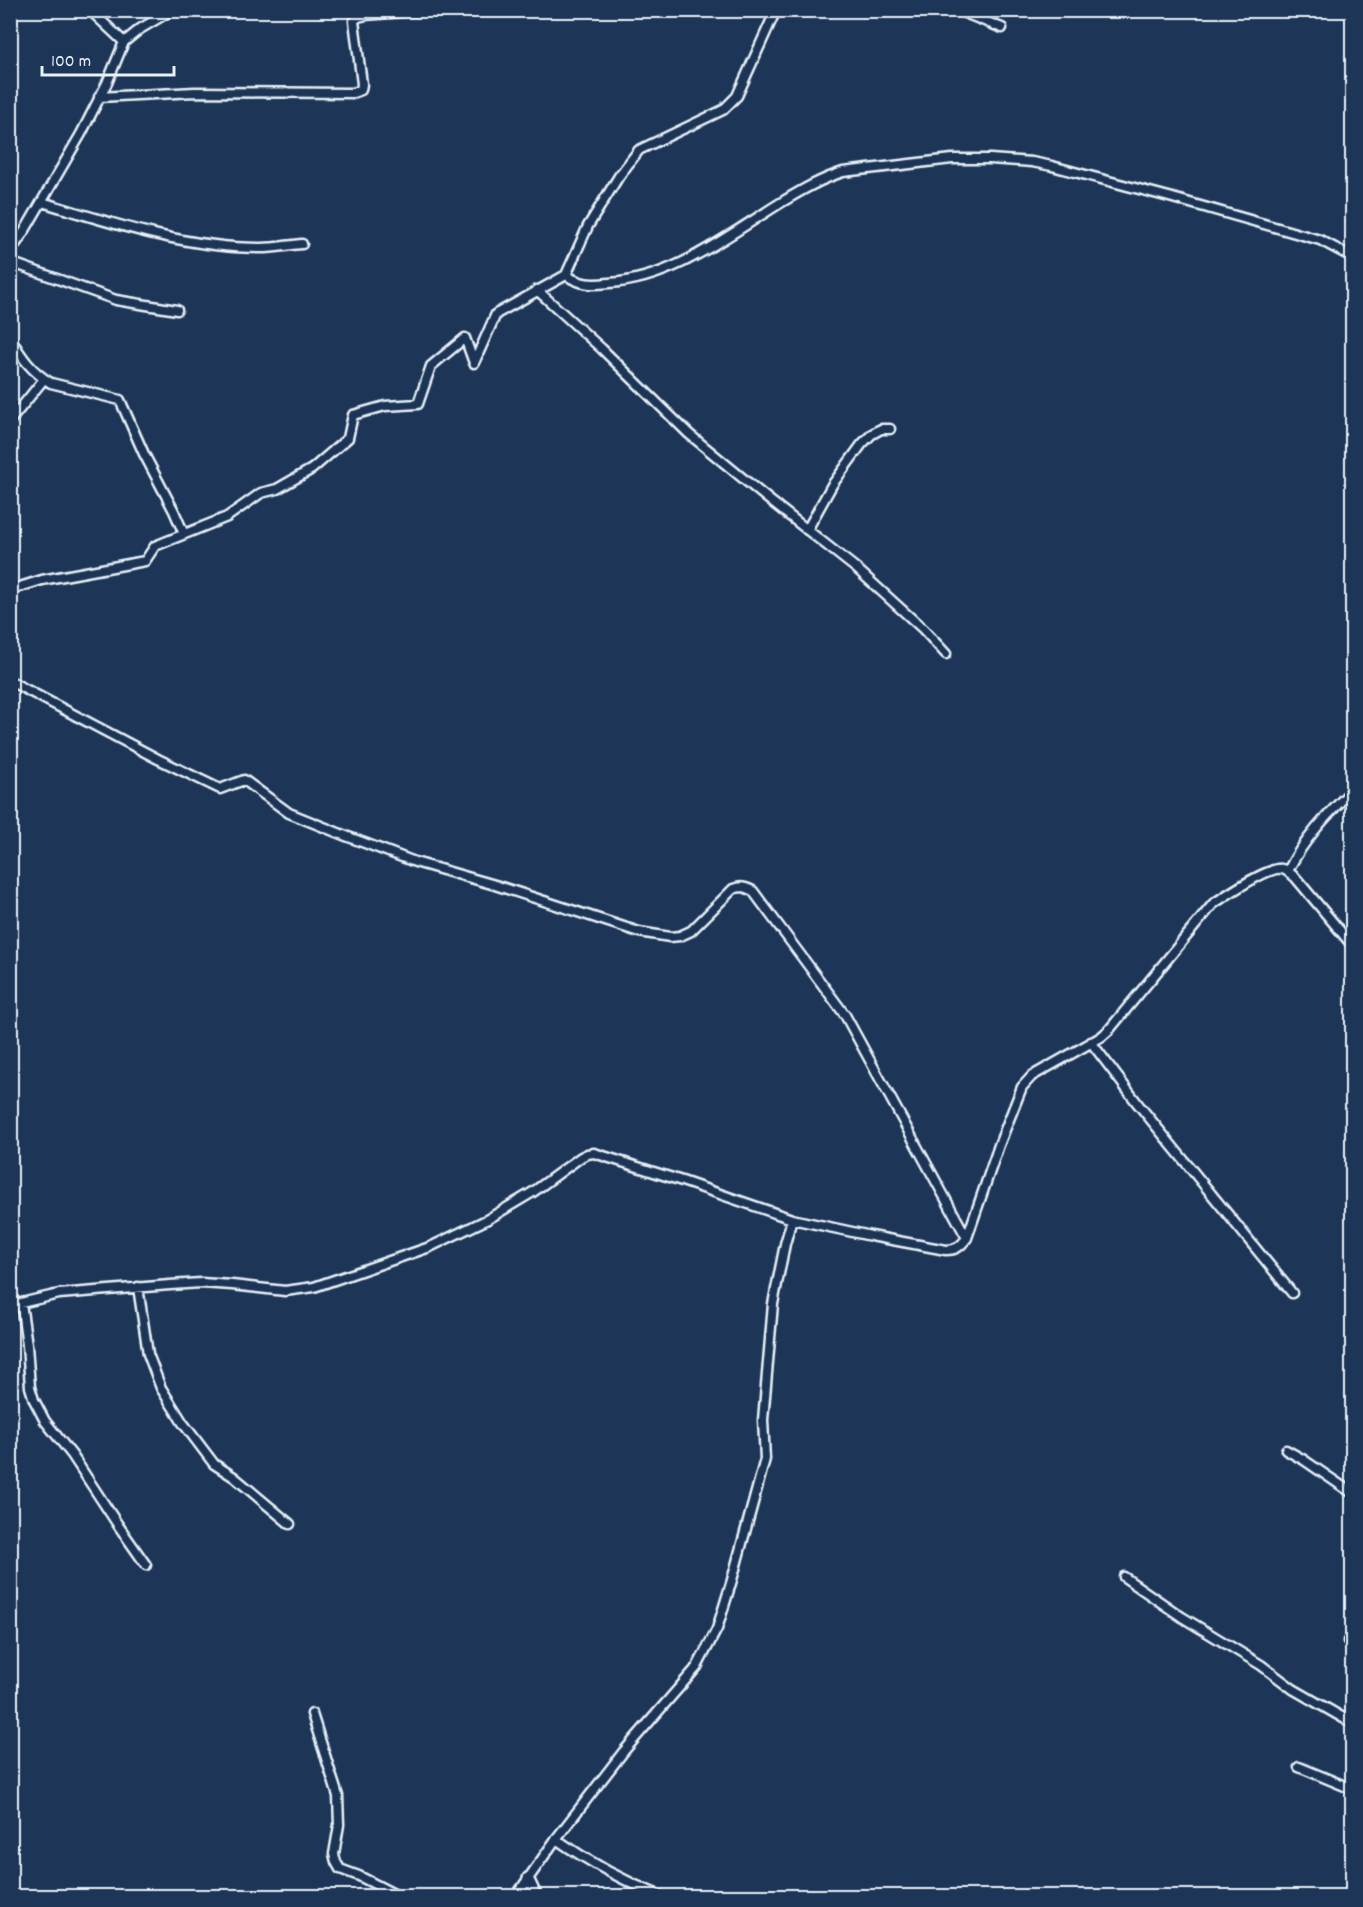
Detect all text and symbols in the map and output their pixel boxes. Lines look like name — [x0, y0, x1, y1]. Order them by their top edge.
scale bar — [42, 39, 174, 77]
text: 100 m — [51, 50, 91, 75]

